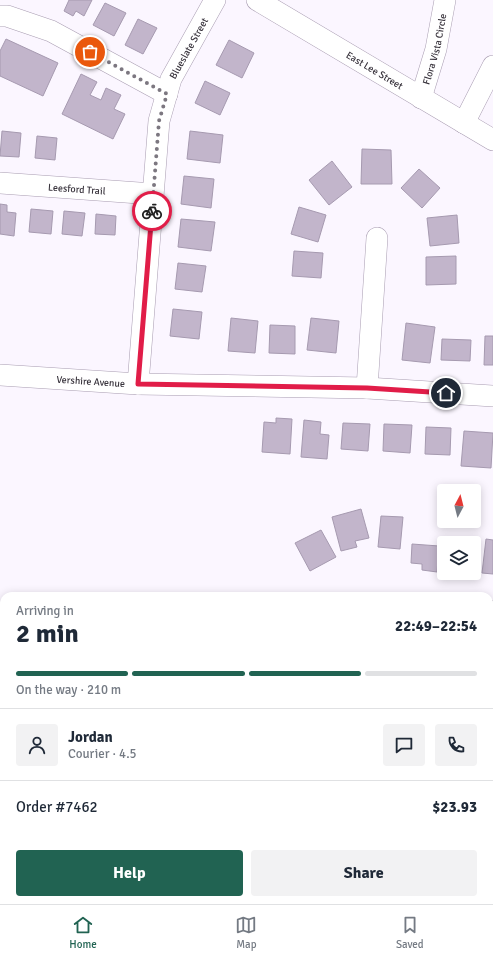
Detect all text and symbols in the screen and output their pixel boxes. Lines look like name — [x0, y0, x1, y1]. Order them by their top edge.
street label: Flora Vista Circle — [421, 13, 449, 86]
street label: Blueslate Street — [167, 15, 211, 81]
pin — [73, 35, 107, 69]
icon: bag — [79, 41, 101, 63]
street label: East Lee Street — [344, 49, 405, 93]
street label: Leesford Trail — [47, 181, 106, 198]
courier — [132, 191, 172, 231]
icon: bike — [141, 200, 163, 222]
street label: Vershire Avenue — [56, 374, 125, 390]
pin — [429, 376, 463, 410]
icon: home — [435, 382, 457, 404]
north arrow — [437, 484, 481, 528]
map controls — [437, 484, 481, 580]
button: layers — [437, 536, 481, 580]
text: Arriving in — [16, 603, 74, 619]
text: 22:49–22:54 — [395, 617, 477, 635]
text: 2 min — [16, 618, 79, 650]
text: On the way · 210 m — [16, 682, 121, 698]
button: person — [16, 724, 58, 766]
button: chat — [383, 724, 425, 766]
button: phone — [435, 724, 477, 766]
text: Jordan — [68, 728, 113, 746]
text: Courier · 4.5 — [68, 746, 137, 762]
text: Order #7462 — [16, 798, 98, 816]
text: $23.93 — [432, 798, 477, 816]
button: Help — [16, 850, 243, 896]
button: Share — [251, 850, 477, 896]
tab: Home — [69, 914, 97, 951]
tab: Map — [235, 914, 257, 951]
tab: Saved — [396, 914, 424, 951]

